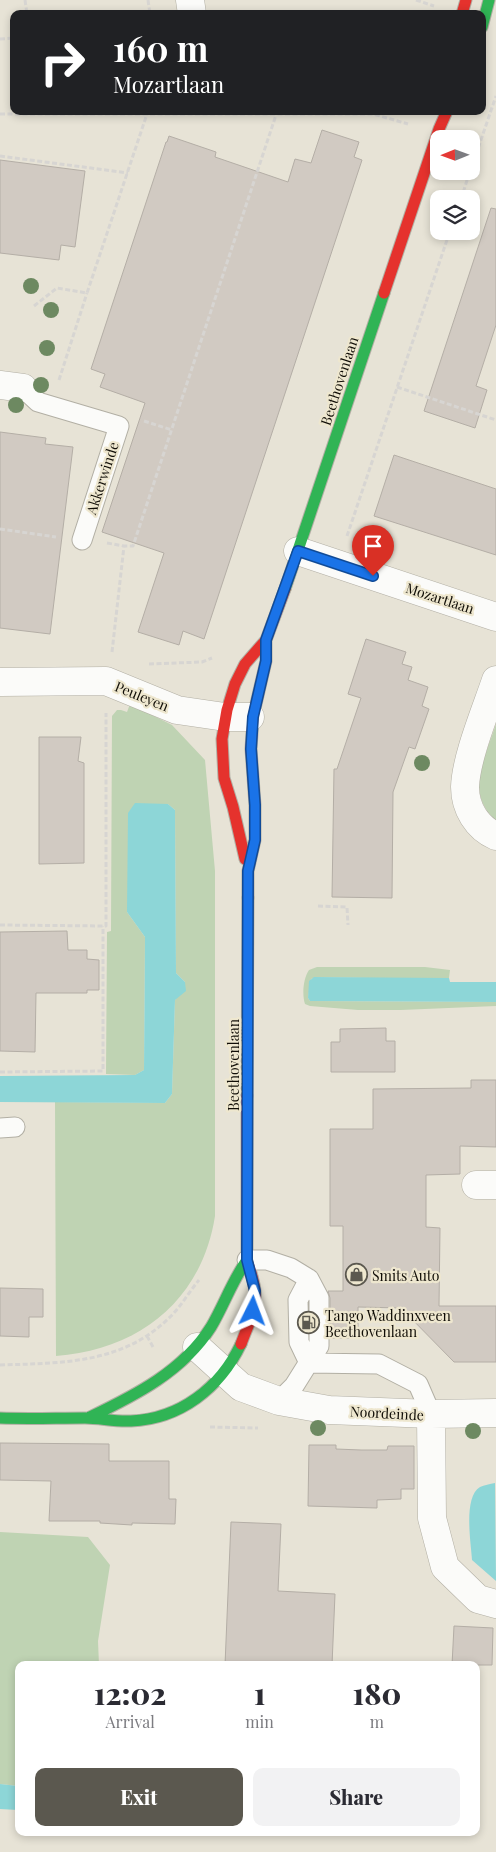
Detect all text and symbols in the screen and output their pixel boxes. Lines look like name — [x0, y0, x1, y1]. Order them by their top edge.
text: 160 m — [113, 24, 208, 71]
icon: right — [30, 30, 95, 95]
text: Mozartlaan — [113, 69, 224, 99]
north arrow — [430, 130, 480, 180]
map controls — [430, 130, 480, 240]
button: layers — [430, 190, 480, 240]
street label: Beethovenlaan — [316, 334, 362, 428]
street label: Akkerwinde — [81, 439, 123, 518]
pin — [352, 525, 394, 576]
icon: arrive — [359, 532, 387, 560]
street label: Mozartlaan — [403, 578, 477, 618]
street label: Peuleyen — [112, 677, 172, 716]
street label: Beethovenlaan — [224, 1018, 243, 1111]
shop icon: Smits Auto — [344, 1263, 368, 1287]
place label: Smits Auto — [372, 1266, 440, 1285]
position arrow — [226, 1284, 278, 1336]
place label: Tango Waddinxveen Beethovenlaan — [325, 1306, 451, 1341]
fuel station icon: Tango Waddinxveen Beethovenlaan — [297, 1311, 321, 1335]
street label: Noordeinde — [350, 1402, 424, 1424]
text: 12:02 — [94, 1673, 166, 1713]
text: 1 — [254, 1673, 265, 1713]
text: 180 — [353, 1673, 401, 1713]
text: Arrival — [105, 1711, 155, 1732]
text: min — [245, 1711, 274, 1732]
text: m — [370, 1711, 384, 1732]
button: Exit — [35, 1768, 243, 1826]
button: Share — [253, 1768, 460, 1826]

